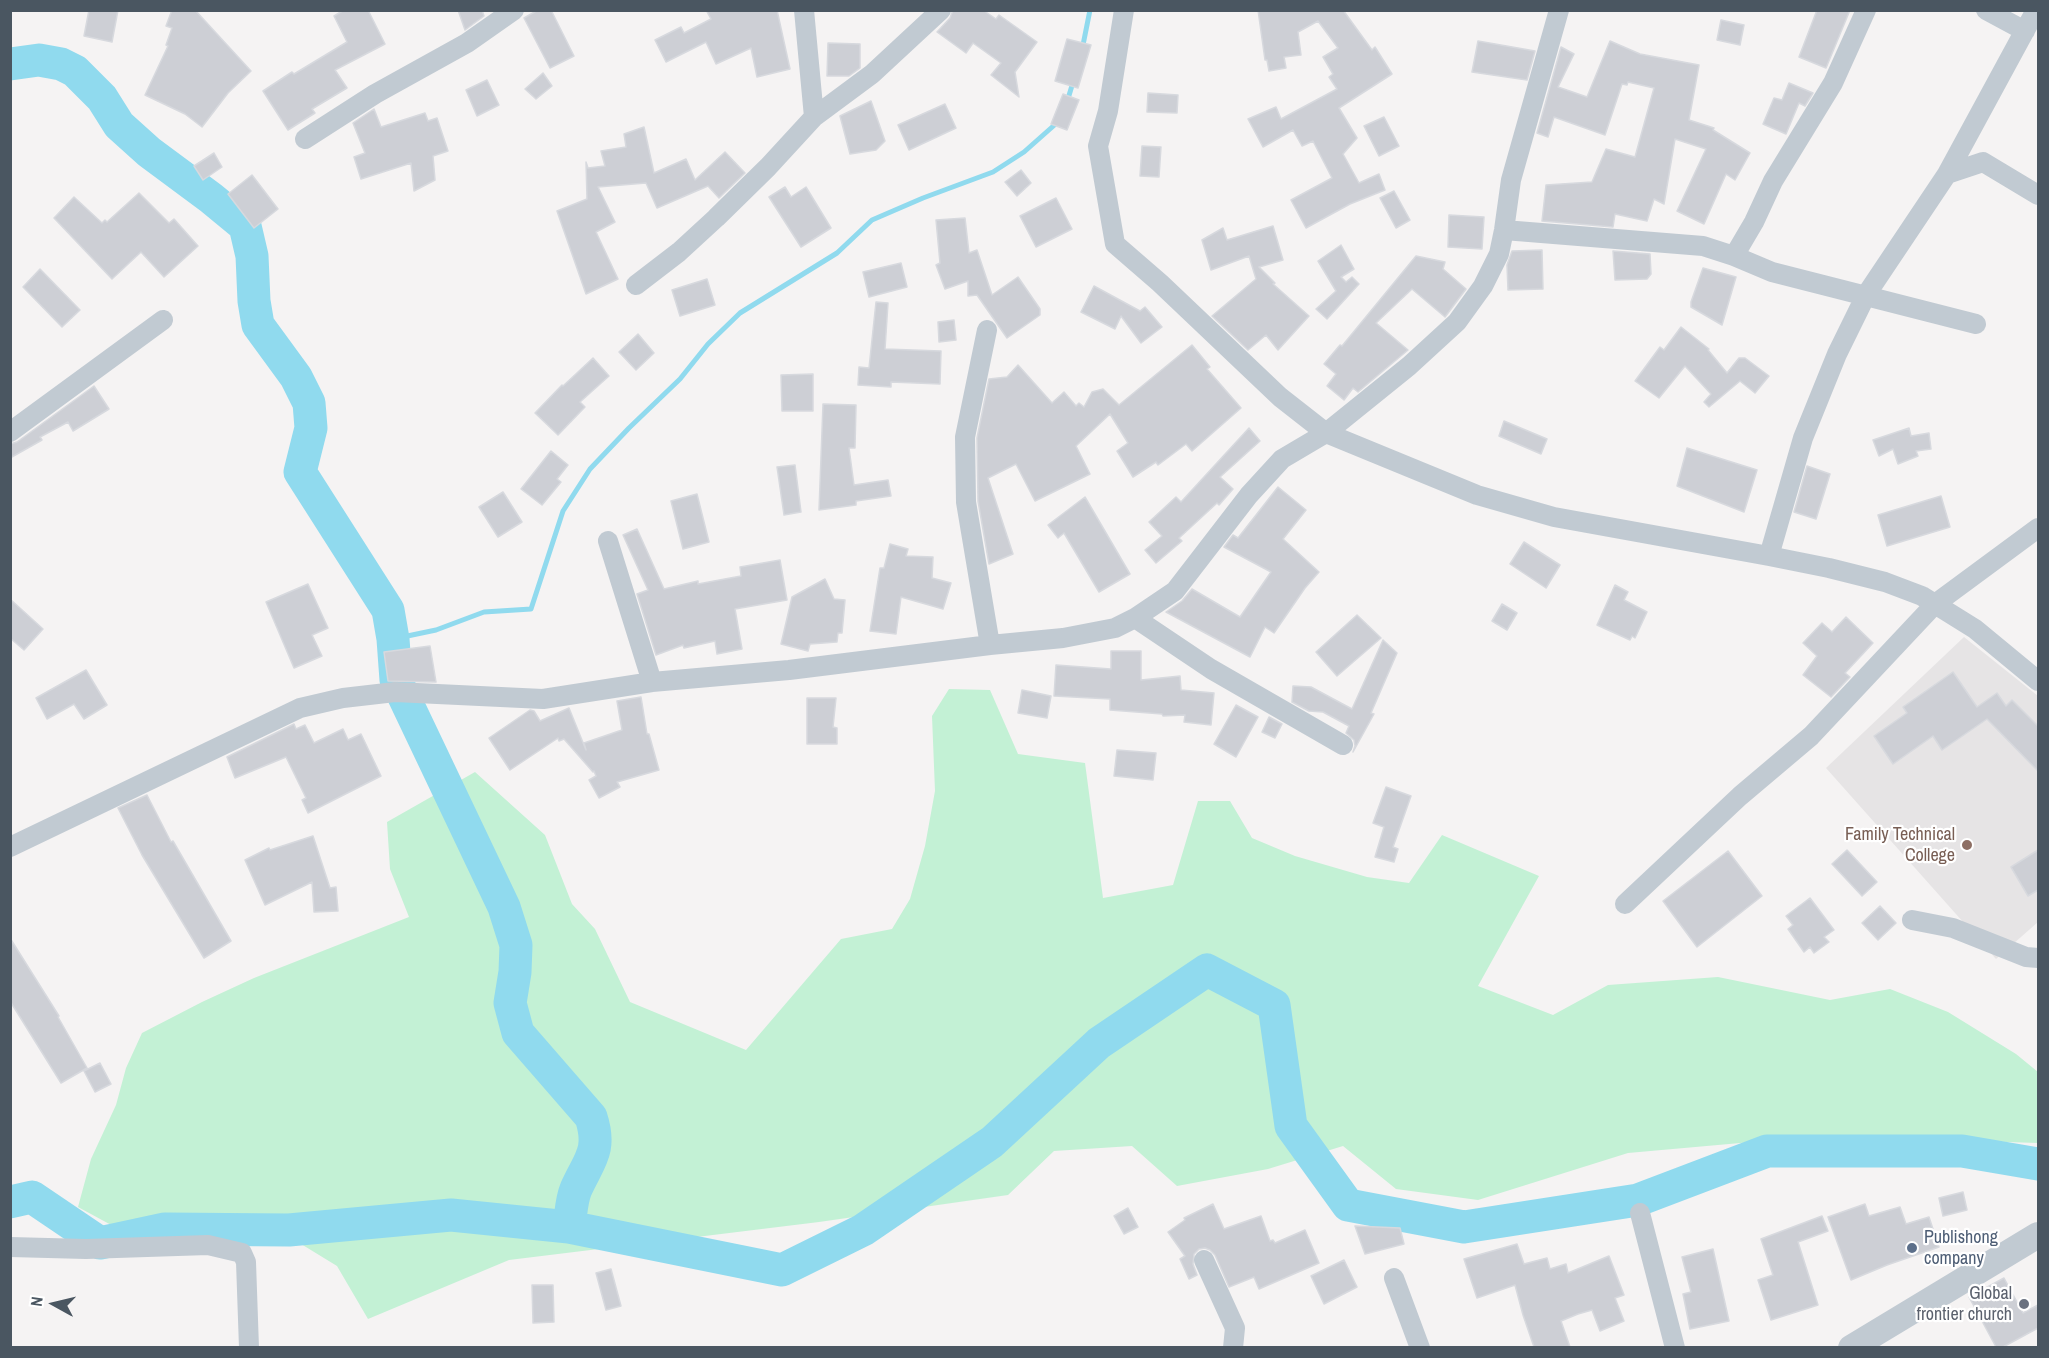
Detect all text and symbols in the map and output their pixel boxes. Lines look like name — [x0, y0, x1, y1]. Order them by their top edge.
place label: Family Technical College — [1845, 824, 1955, 866]
marker: Family Technical College — [1960, 838, 1974, 852]
place label: Publishong company — [1924, 1227, 1998, 1270]
marker: Publishong company — [1905, 1241, 1919, 1255]
north arrow — [24, 1274, 84, 1334]
place label: Global frontier church — [1917, 1283, 2012, 1326]
text: N — [25, 1295, 48, 1308]
marker: Global frontier church — [2017, 1297, 2031, 1311]

